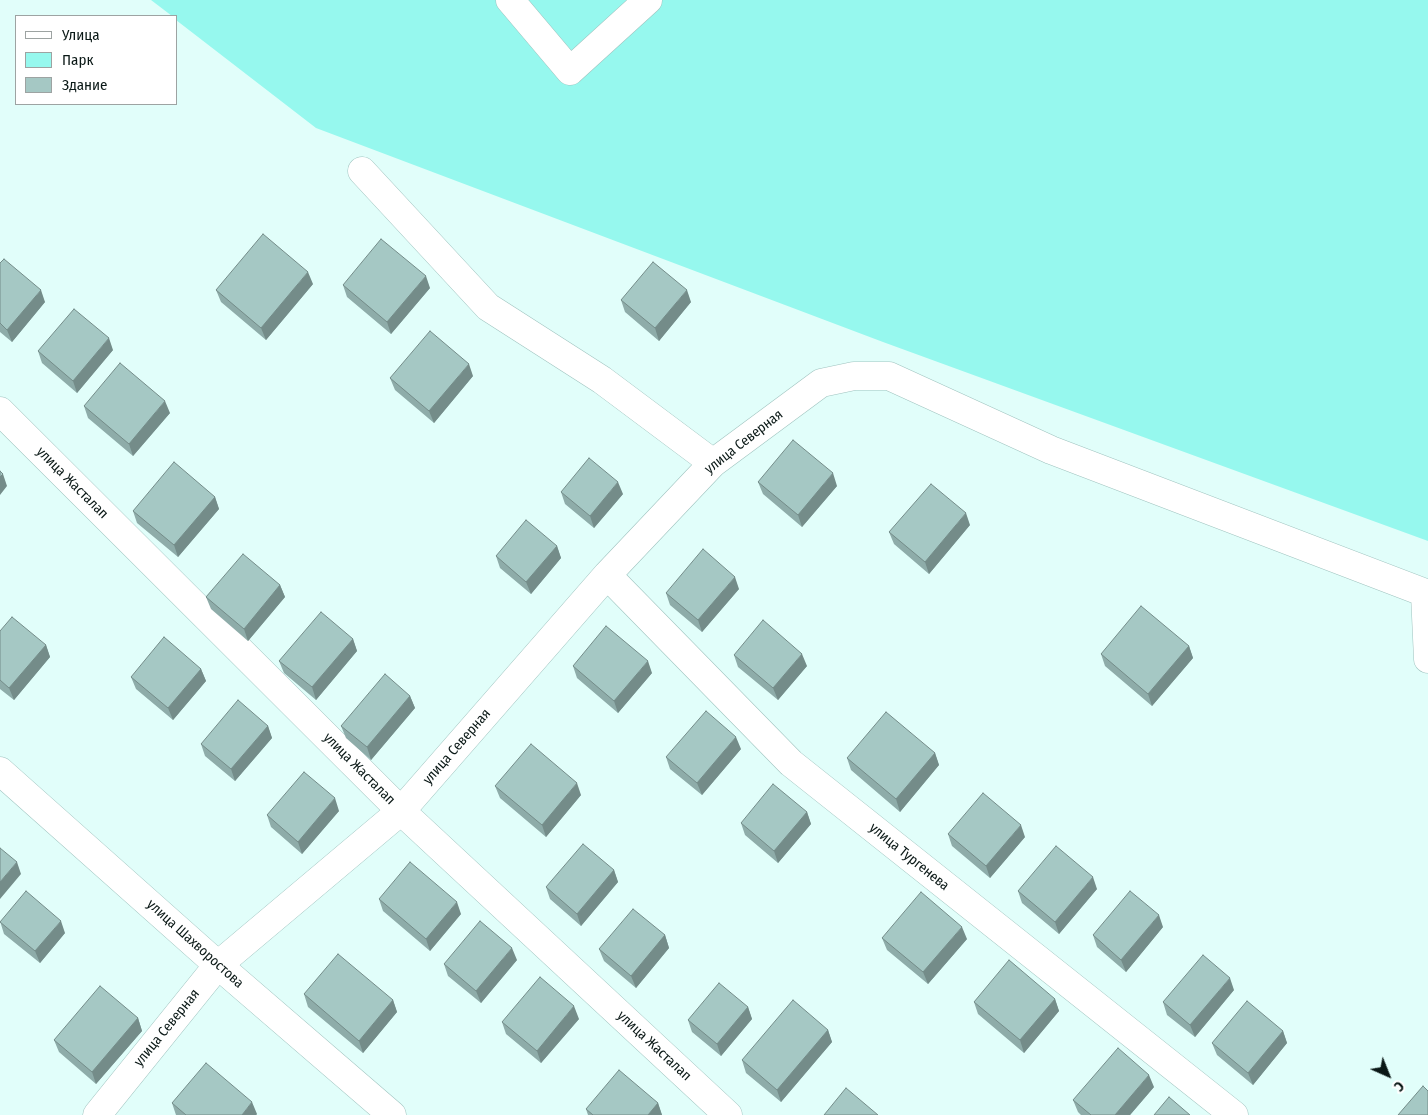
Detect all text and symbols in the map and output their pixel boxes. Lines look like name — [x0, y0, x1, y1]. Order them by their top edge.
legend — [15, 15, 178, 105]
text: Улица — [62, 26, 100, 44]
text: Парк — [62, 51, 93, 69]
text: Здание — [62, 76, 108, 94]
street label: улица Северная — [702, 406, 786, 478]
street label: улица Жасталап — [32, 443, 112, 523]
street label: улица Северная — [420, 706, 494, 788]
street label: улица Жасталап — [319, 729, 399, 809]
street label: улица Тургенева — [866, 820, 952, 894]
street label: улица Шахворостова — [143, 896, 247, 992]
street label: улица Северная — [131, 986, 203, 1070]
street label: улица Жасталап — [614, 1007, 694, 1085]
north arrow — [1363, 1050, 1413, 1100]
text: С — [1390, 1077, 1407, 1095]

